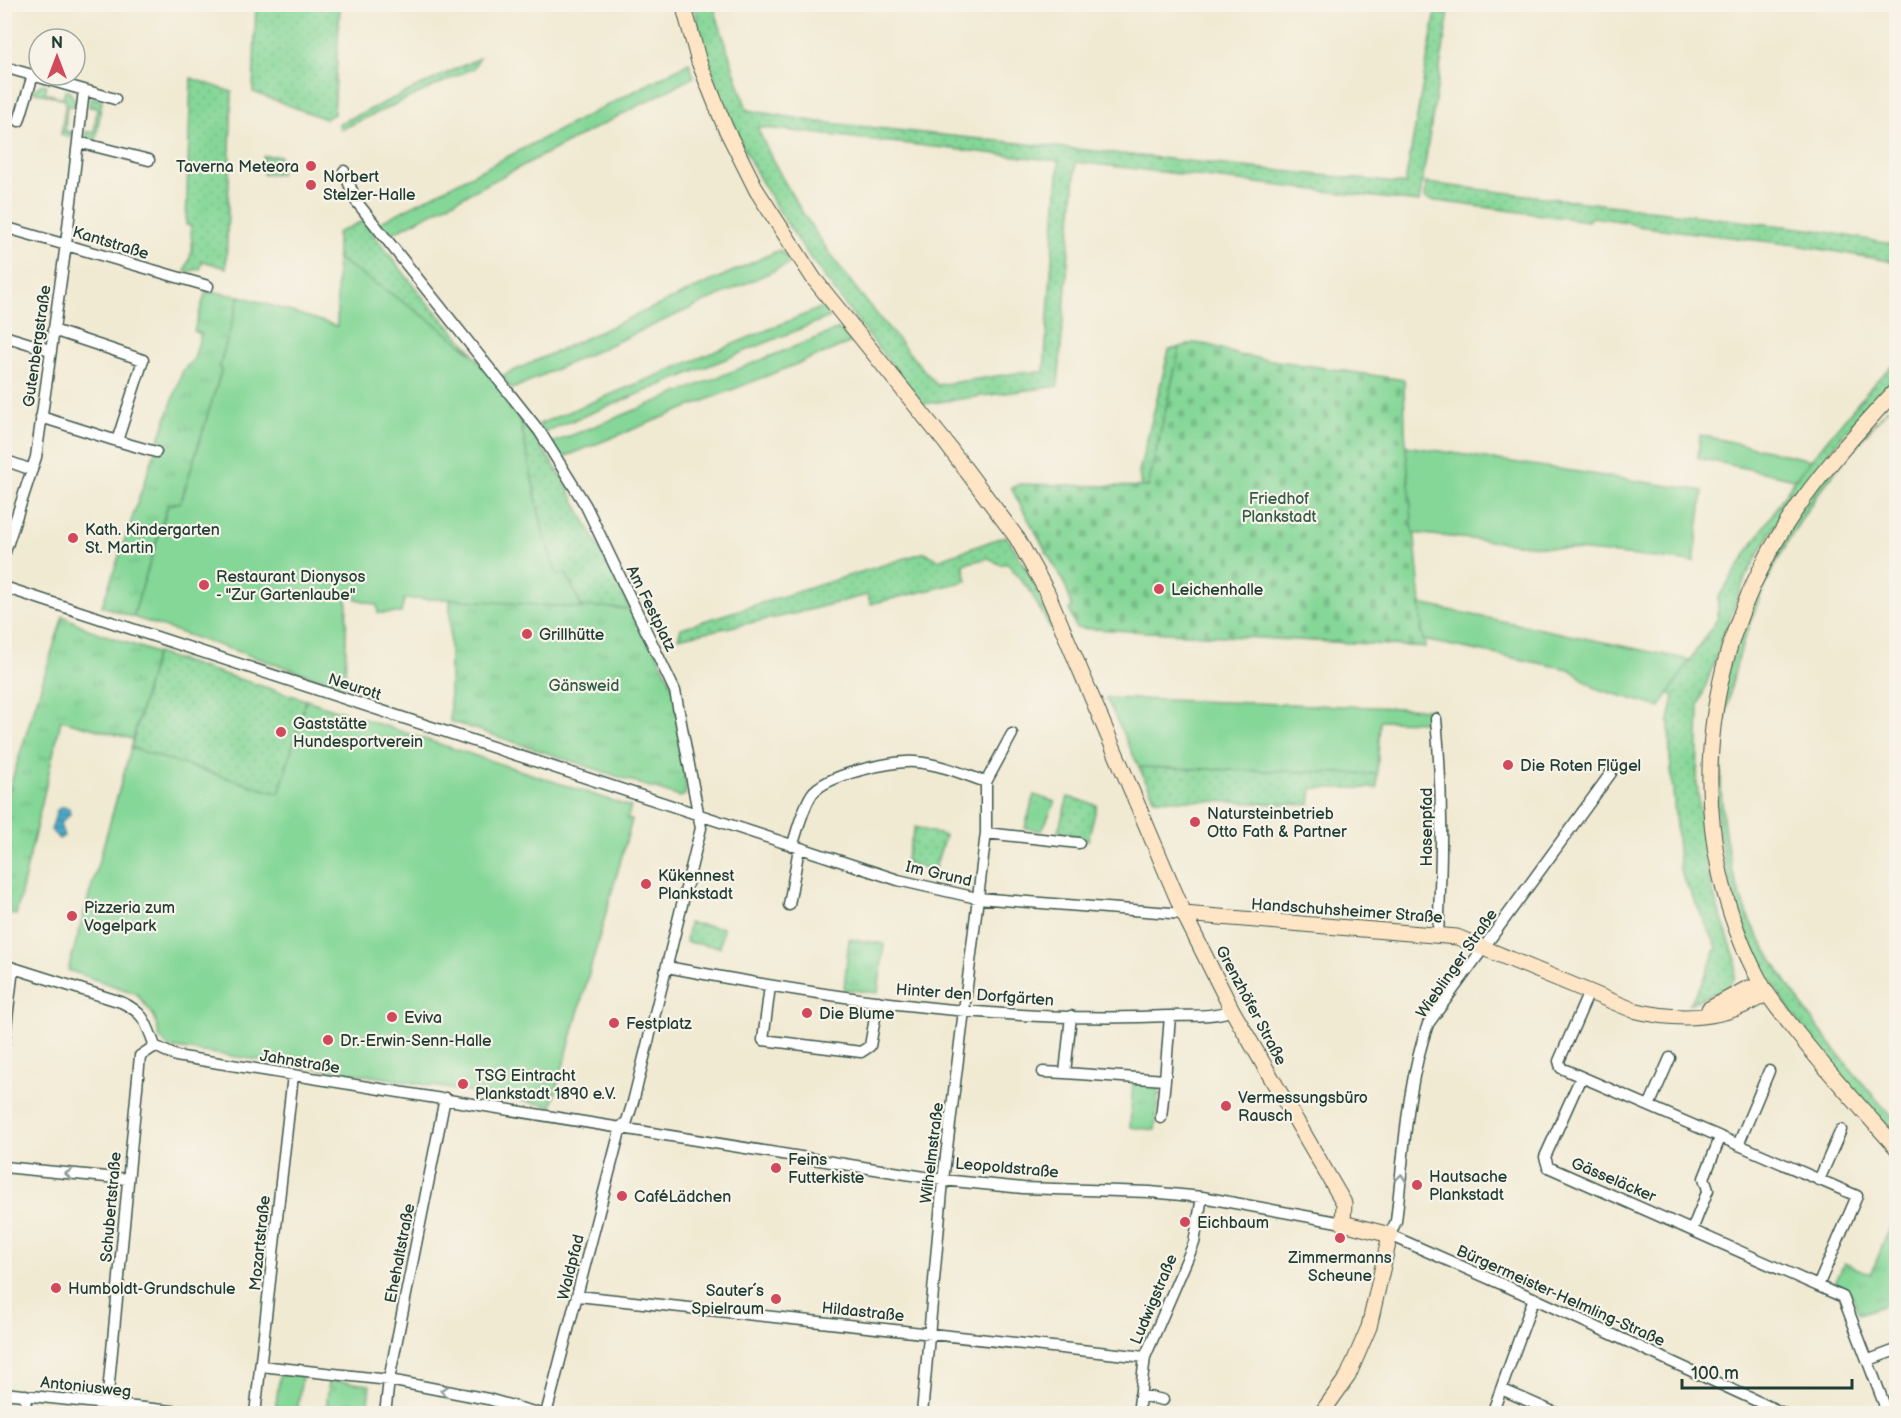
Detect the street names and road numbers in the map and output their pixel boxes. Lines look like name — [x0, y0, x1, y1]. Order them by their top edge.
street label: Kantstraße — [70, 223, 151, 264]
street label: Gutenbergstraße — [20, 284, 56, 408]
street label: Am Festplatz — [622, 563, 680, 655]
street label: Neurott — [326, 670, 384, 705]
street label: Hasenpfad — [1418, 788, 1437, 866]
street label: Im Grund — [904, 858, 974, 891]
street label: Handschuhsheimer Straße — [1251, 895, 1444, 928]
street label: Wieblinger Straße — [1413, 905, 1502, 1022]
street label: Grenzhöfer Straße — [1211, 943, 1290, 1069]
street label: Hinter den Dorfgärten — [895, 980, 1055, 1010]
street label: Jahnstraße — [258, 1047, 342, 1078]
street label: Wilhelmstraße — [917, 1101, 948, 1205]
street label: Schubertstraße — [97, 1151, 126, 1263]
street label: Leopoldstraße — [954, 1154, 1060, 1183]
street label: Gässeläcker — [1568, 1154, 1659, 1207]
street label: Mozartstraße — [246, 1194, 275, 1292]
street label: Ehehaltstraße — [382, 1201, 420, 1305]
street label: Waldpfad — [554, 1232, 589, 1302]
street label: Bürgermeister-Helmling-Straße — [1453, 1242, 1668, 1351]
street label: Ludwigstraße — [1127, 1251, 1182, 1348]
street label: Hildastraße — [821, 1299, 906, 1326]
street label: Antoniusweg — [39, 1373, 132, 1402]

